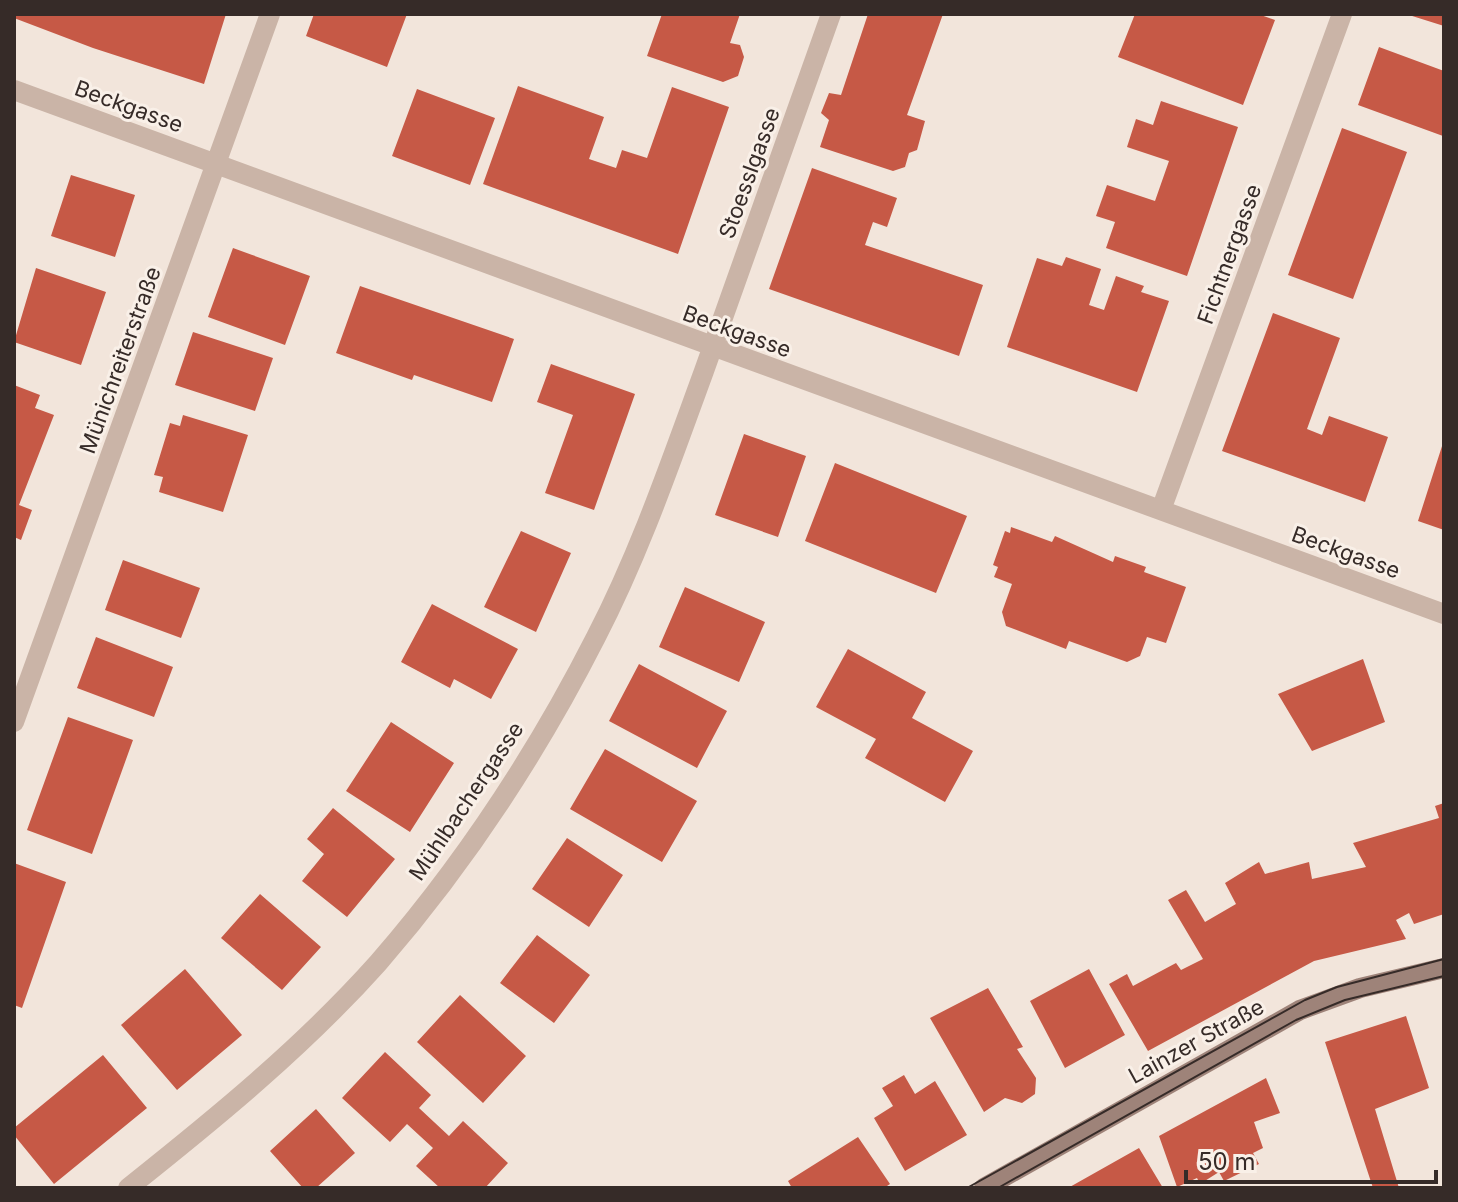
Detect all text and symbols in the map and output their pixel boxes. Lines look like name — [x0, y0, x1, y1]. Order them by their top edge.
street label: Beckgasse — [71, 74, 187, 138]
street label: Stoesslgasse — [713, 104, 785, 242]
street label: Fichtnergasse — [1192, 181, 1266, 327]
street label: Münichreiterstraße — [74, 263, 166, 457]
street label: Beckgasse — [679, 299, 795, 363]
street label: Beckgasse — [1288, 520, 1404, 584]
street label: Mühlbachergasse — [403, 717, 529, 885]
street label: Lainzer Straße — [1124, 993, 1268, 1089]
scale bar — [1186, 1134, 1436, 1184]
text: 50 m — [1198, 1147, 1256, 1176]

